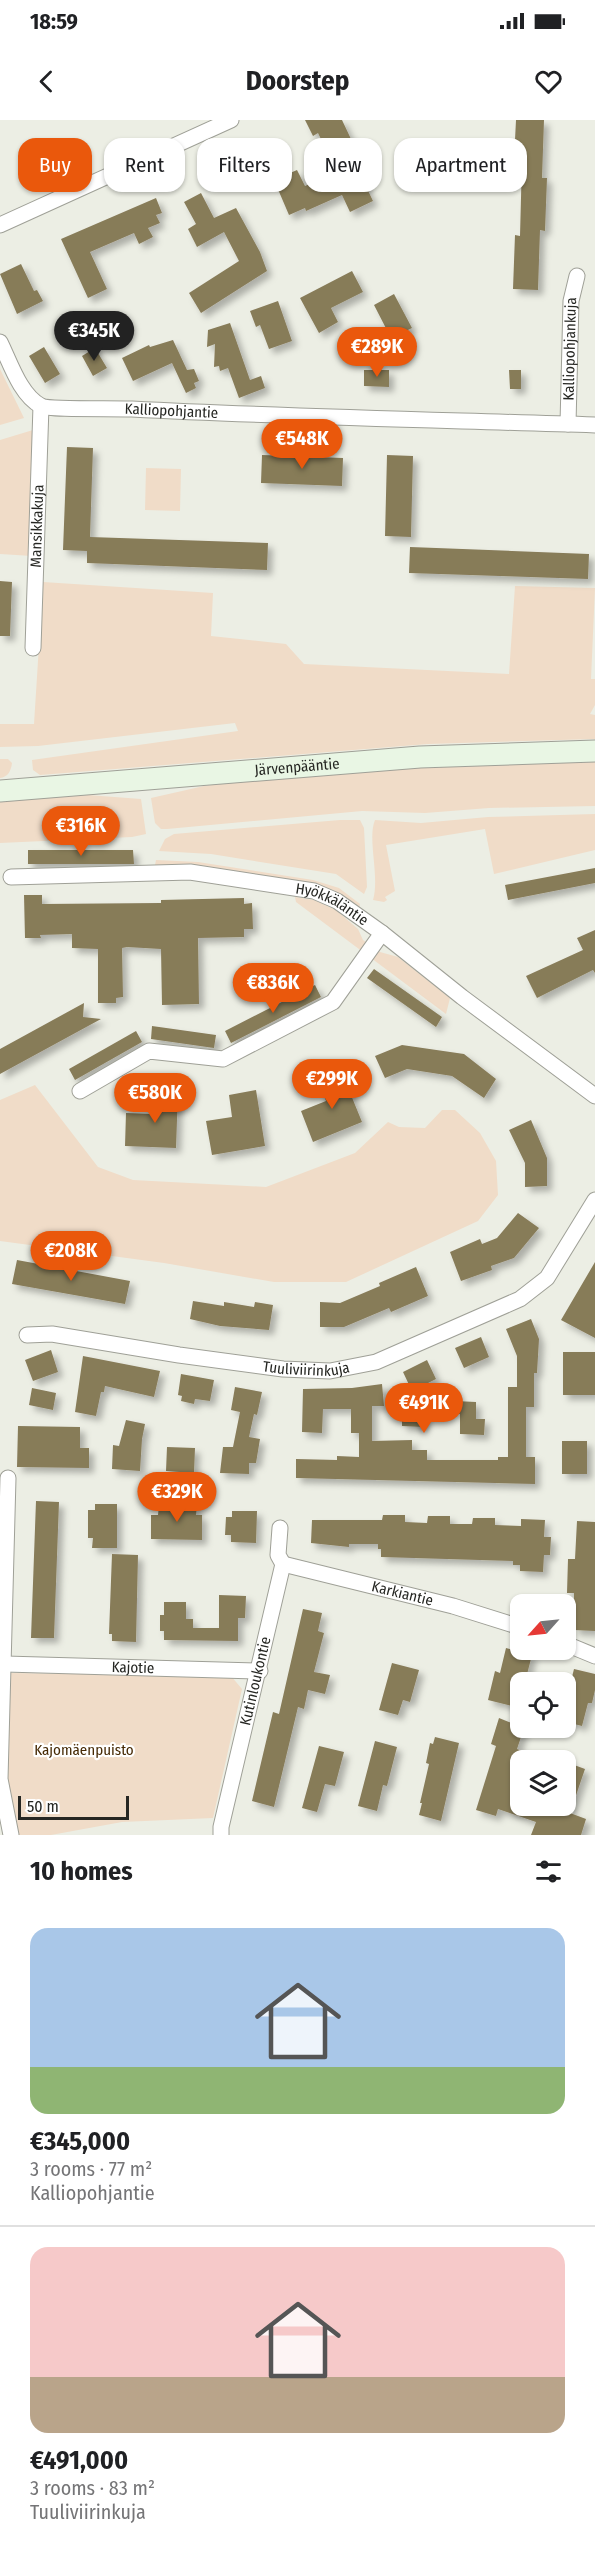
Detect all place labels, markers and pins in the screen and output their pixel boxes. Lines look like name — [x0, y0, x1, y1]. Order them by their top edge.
pin: €345K — [52, 311, 136, 362]
pin: €289K — [335, 327, 419, 378]
pin: €548K — [260, 419, 344, 470]
pin: €316K — [39, 806, 123, 857]
pin: €836K — [231, 963, 315, 1014]
pin: €299K — [290, 1059, 374, 1110]
pin: €580K — [113, 1073, 197, 1124]
pin: €208K — [29, 1231, 113, 1282]
pin: €491K — [382, 1383, 466, 1434]
pin: €329K — [135, 1472, 219, 1523]

